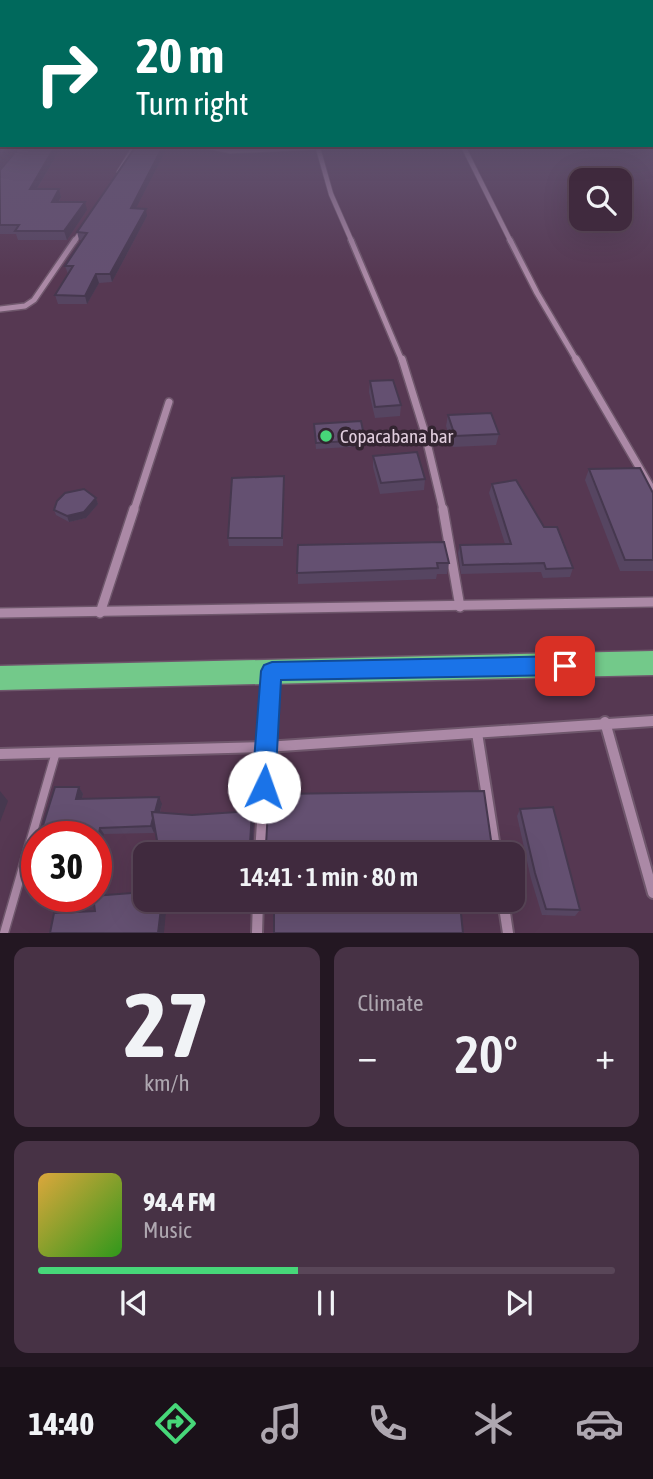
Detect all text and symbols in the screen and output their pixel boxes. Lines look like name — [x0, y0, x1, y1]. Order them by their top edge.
text: 20 m — [136, 27, 224, 83]
icon: right — [21, 28, 112, 119]
text: Turn right — [136, 85, 249, 122]
map controls — [569, 168, 632, 231]
button: search — [569, 168, 632, 231]
place label: Copacabana bar — [340, 425, 454, 447]
marker: Copacabana bar — [318, 428, 334, 444]
pin — [535, 636, 595, 696]
icon: arrive — [546, 647, 584, 685]
position arrow — [227, 750, 301, 824]
speed limit sign: 30 — [21, 821, 112, 912]
text: 14:41 · 1 min · 80 m — [240, 862, 418, 892]
text: 27 — [124, 972, 210, 1076]
text: Climate — [358, 990, 423, 1016]
text: 20° — [455, 1024, 518, 1084]
text: − — [358, 1034, 377, 1077]
text: + — [595, 1034, 615, 1077]
text: km/h — [144, 1070, 190, 1096]
text: 94.4 FM — [143, 1187, 216, 1217]
text: Music — [143, 1217, 191, 1243]
icon: previous — [115, 1284, 153, 1322]
icon: pause — [307, 1284, 345, 1322]
icon: next — [500, 1284, 538, 1322]
icon: directions — [151, 1399, 200, 1448]
icon: music — [257, 1399, 306, 1448]
icon: phone — [363, 1399, 412, 1448]
icon: climate — [469, 1399, 518, 1448]
icon: car — [575, 1399, 624, 1448]
text: 14:40 — [29, 1405, 94, 1442]

